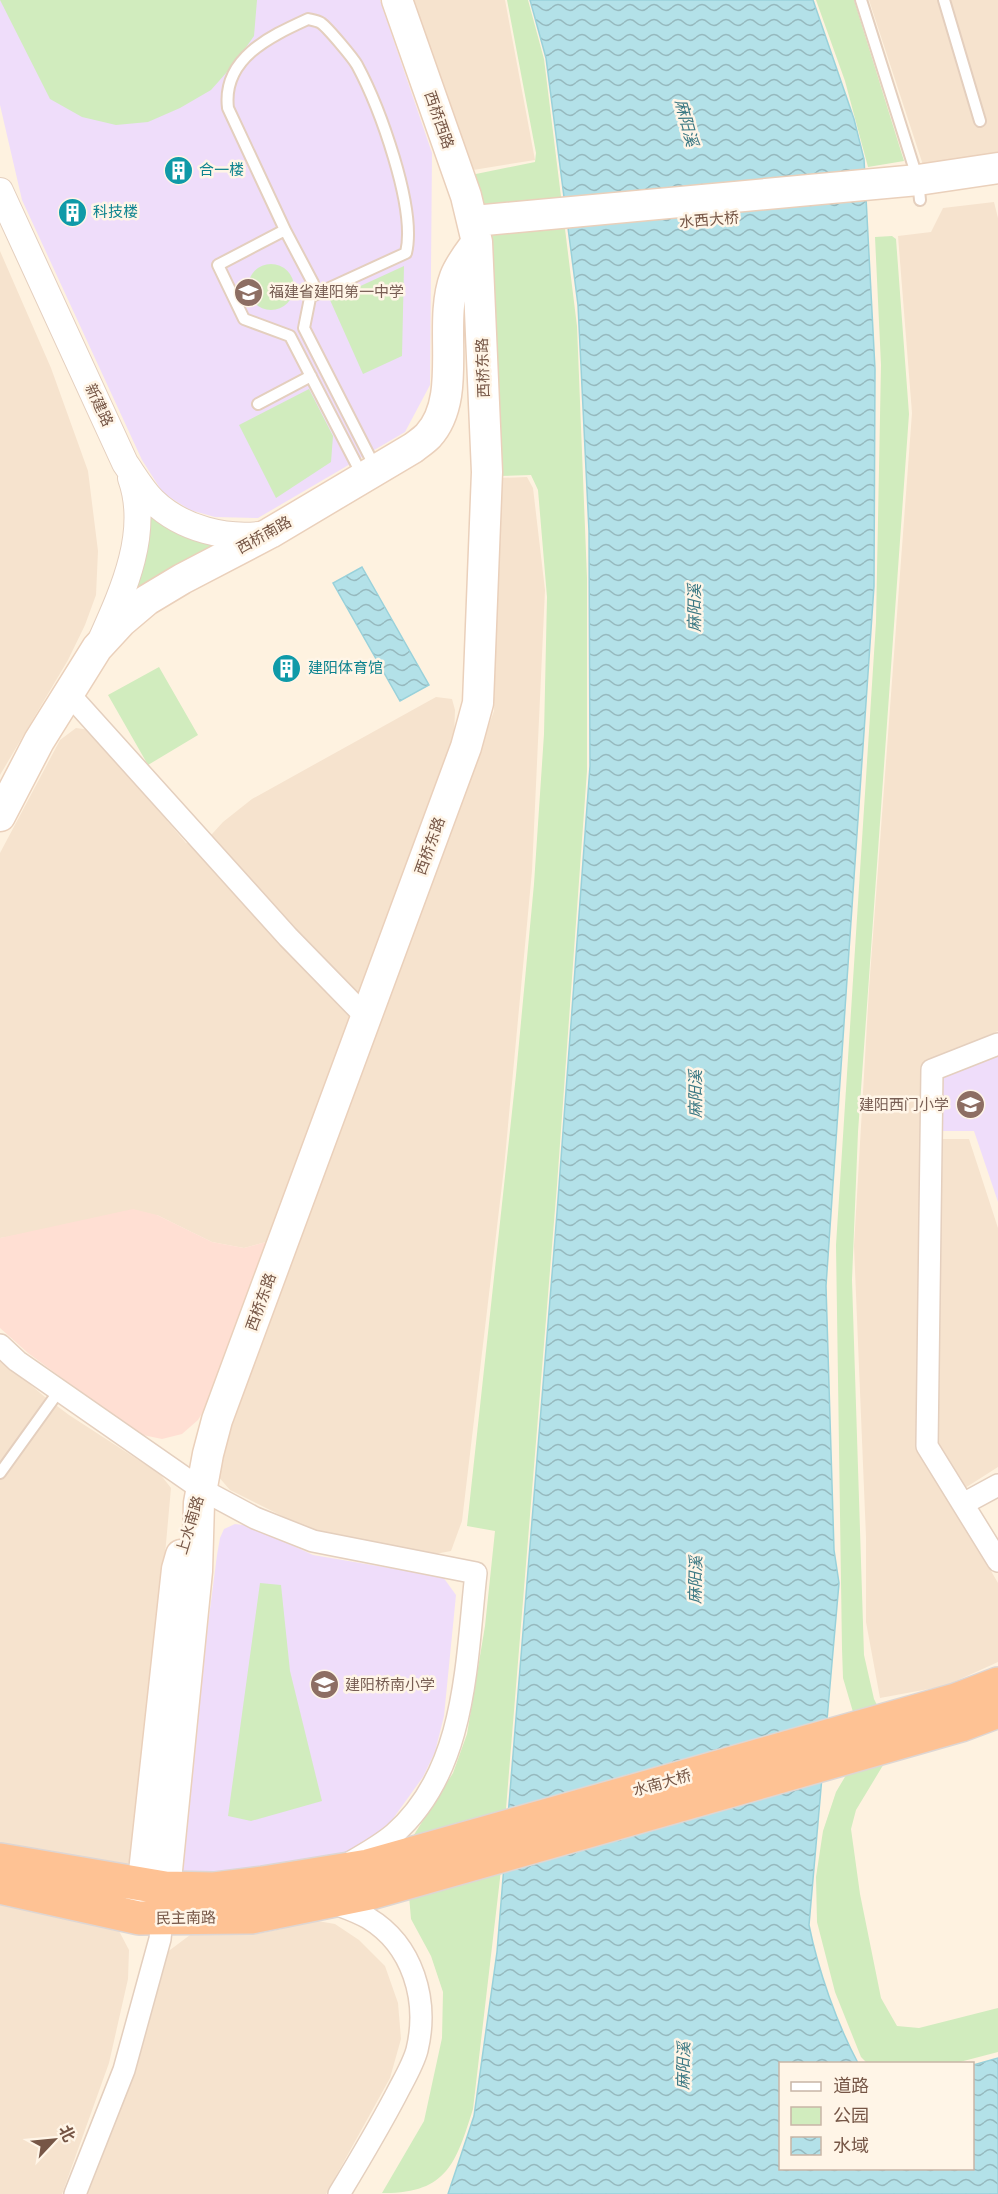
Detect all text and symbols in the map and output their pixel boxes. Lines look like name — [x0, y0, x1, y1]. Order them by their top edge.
street label: 西桥西路 — [421, 89, 457, 151]
water label: 麻阳溪 — [670, 97, 702, 151]
building icon: 合一楼 — [162, 154, 194, 186]
place label: 合一楼 — [199, 161, 244, 179]
building icon: 科技楼 — [56, 196, 88, 228]
place label: 科技楼 — [93, 203, 138, 221]
street label: 水西大桥 — [678, 208, 740, 232]
school or university icon: 福建省建阳第一中学 — [232, 276, 264, 308]
place label: 福建省建阳第一中学 — [269, 283, 404, 301]
street label: 西桥东路 — [473, 338, 493, 398]
street label: 新建路 — [81, 381, 117, 429]
street label: 西桥南路 — [233, 513, 295, 557]
water label: 麻阳溪 — [685, 582, 705, 632]
building icon: 建阳体育馆 — [271, 652, 303, 684]
place label: 建阳体育馆 — [308, 659, 383, 677]
street label: 西桥东路 — [411, 815, 449, 877]
water label: 麻阳溪 — [686, 1068, 706, 1118]
school or university icon: 建阳西门小学 — [954, 1089, 986, 1121]
place label: 建阳西门小学 — [859, 1096, 949, 1114]
street label: 西桥东路 — [242, 1271, 280, 1333]
street label: 上水南路 — [173, 1494, 207, 1556]
water label: 麻阳溪 — [686, 1554, 706, 1604]
school or university icon: 建阳桥南小学 — [308, 1669, 340, 1701]
place label: 建阳桥南小学 — [345, 1676, 435, 1694]
street label: 水南大桥 — [631, 1766, 693, 1800]
street label: 民主南路 — [156, 1908, 216, 1928]
water label: 麻阳溪 — [674, 2040, 694, 2090]
legend — [779, 2062, 974, 2170]
text: 道路 — [833, 2075, 869, 2097]
text: 公园 — [833, 2105, 869, 2127]
north arrow — [24, 2110, 84, 2170]
text: 北 — [54, 2122, 79, 2145]
text: 水域 — [833, 2135, 869, 2157]

